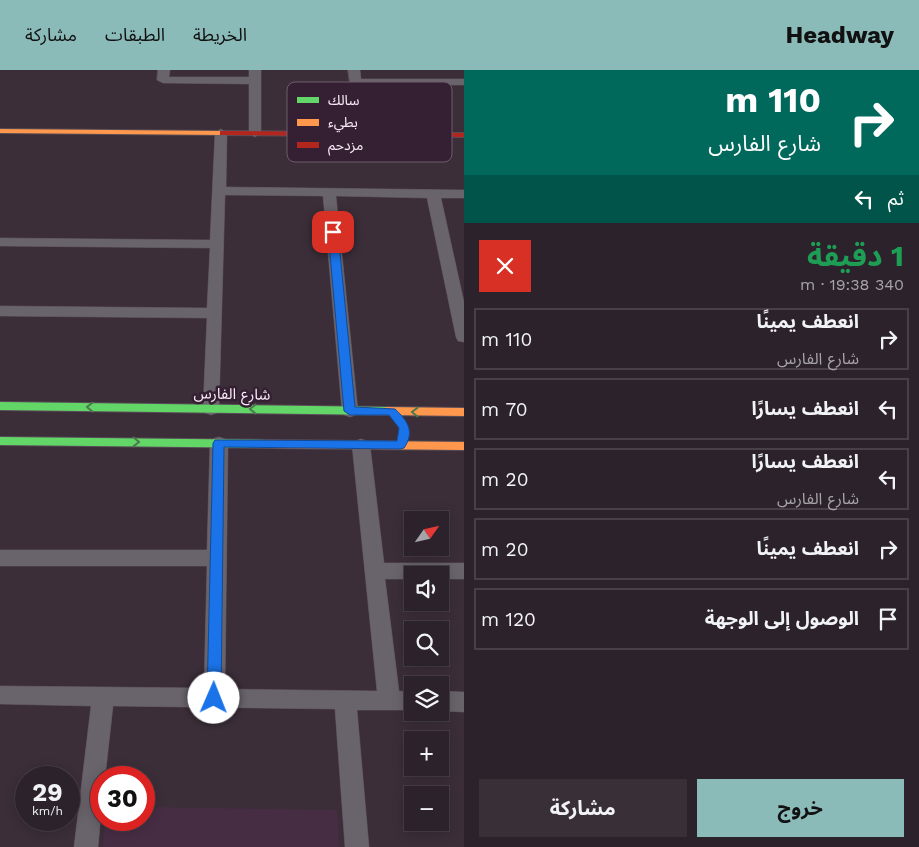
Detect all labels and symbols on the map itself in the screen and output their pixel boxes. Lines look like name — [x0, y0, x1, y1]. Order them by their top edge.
legend — [287, 82, 452, 162]
text: سالك — [328, 92, 360, 108]
text: بطيء — [328, 114, 358, 133]
text: مزدحم — [328, 137, 363, 156]
pin — [312, 211, 354, 253]
street label: شارع الفارس — [193, 384, 271, 407]
one-way arrow — [86, 402, 94, 412]
one-way arrow — [249, 404, 257, 415]
one-way arrow — [411, 407, 419, 417]
one-way arrow — [132, 437, 140, 448]
north arrow — [404, 511, 449, 556]
position arrow — [187, 671, 239, 723]
speed limit sign: 30 — [90, 766, 155, 831]

